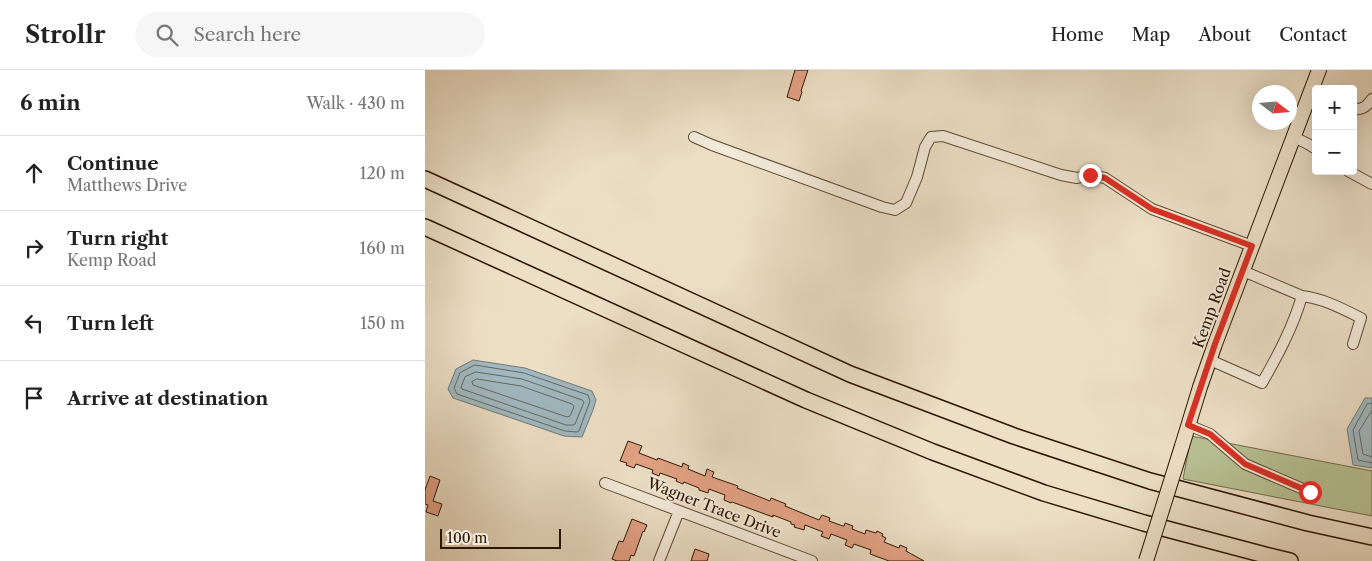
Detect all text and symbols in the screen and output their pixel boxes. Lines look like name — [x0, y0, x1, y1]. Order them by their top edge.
search box — [135, 12, 485, 57]
text: Strollr — [25, 20, 105, 49]
icon: search — [153, 21, 181, 49]
text: Search here — [193, 23, 301, 46]
text: Home — [1051, 24, 1104, 46]
text: Map — [1132, 24, 1170, 46]
text: About — [1198, 24, 1251, 46]
text: Contact — [1279, 24, 1347, 46]
north arrow — [1252, 85, 1297, 130]
map controls — [1312, 85, 1357, 175]
button: + — [1312, 85, 1357, 130]
text: 6 min — [20, 90, 81, 115]
text: Walk · 430 m — [306, 93, 405, 113]
button: − — [1312, 130, 1357, 175]
text: Continue — [67, 152, 159, 175]
icon: ahead — [20, 159, 48, 187]
text: 120 m — [360, 163, 405, 183]
route end — [1079, 164, 1102, 187]
text: Matthews Drive — [67, 175, 187, 195]
text: Turn right — [67, 227, 168, 250]
icon: right — [20, 234, 48, 262]
text: 160 m — [360, 238, 405, 258]
text: Kemp Road — [67, 250, 157, 270]
street label: Kemp Road — [1188, 265, 1235, 351]
icon: left — [20, 309, 48, 337]
text: Turn left — [67, 312, 154, 335]
text: 150 m — [360, 313, 405, 333]
icon: arrive — [20, 384, 48, 412]
text: Arrive at destination — [67, 387, 268, 410]
street label: Wagner Trace Drive — [644, 473, 784, 542]
route start — [1299, 481, 1322, 504]
scale bar — [440, 526, 561, 549]
text: 100 m — [447, 529, 487, 547]

